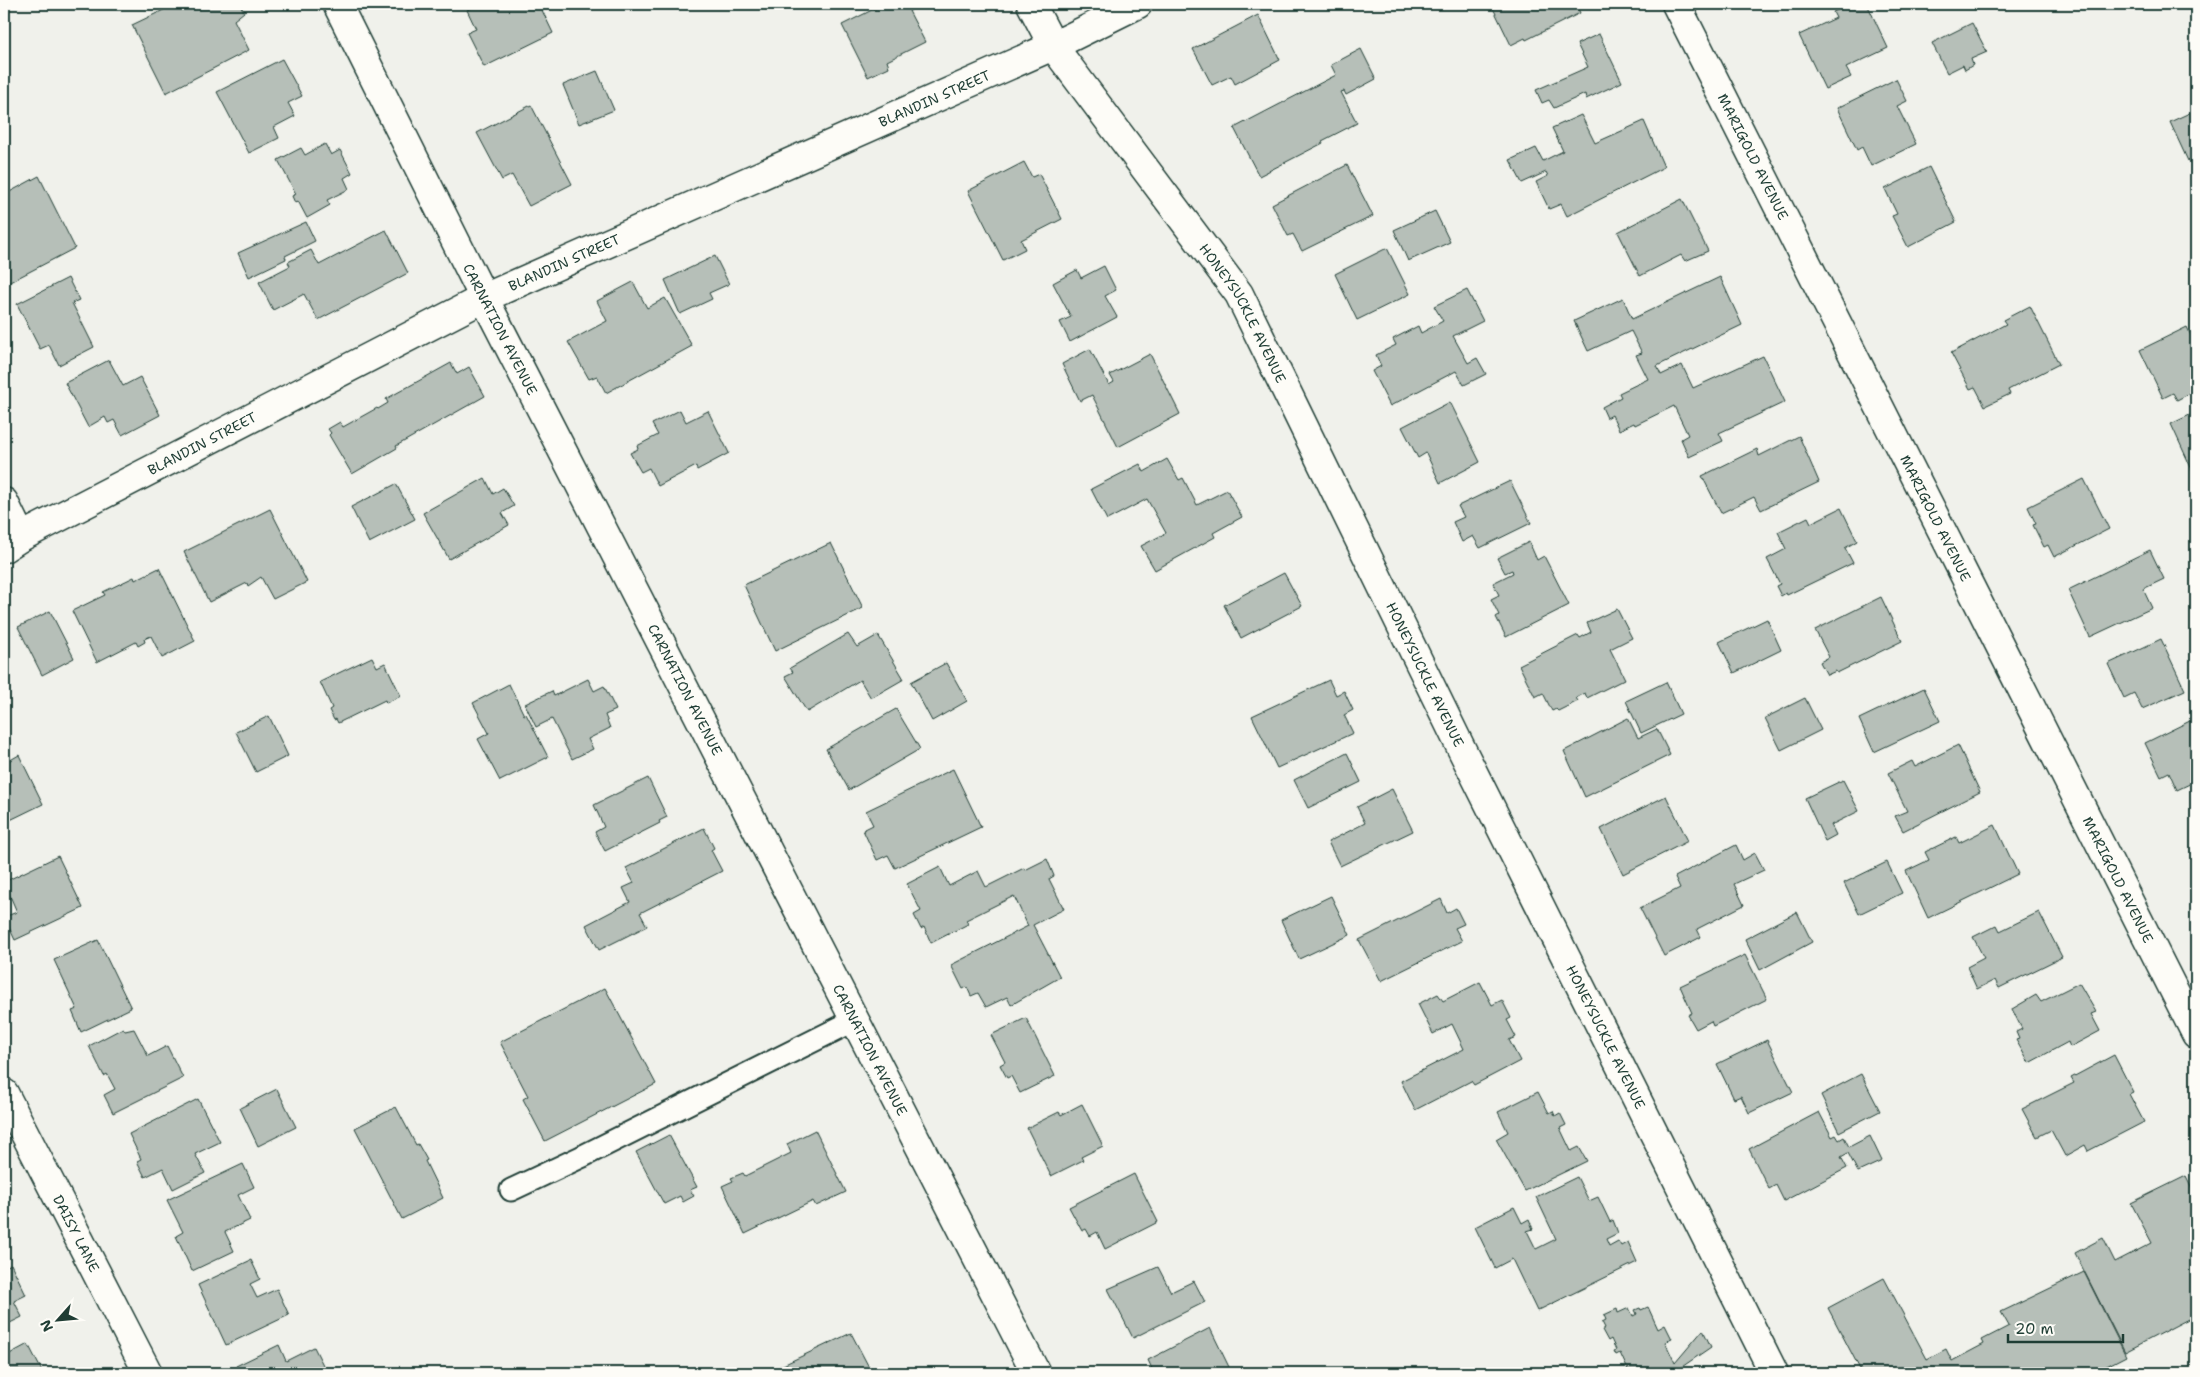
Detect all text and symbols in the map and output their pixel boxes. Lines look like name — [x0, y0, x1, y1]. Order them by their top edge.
street label: BLANDIN STREET — [876, 66, 993, 131]
street label: MARIGOLD AVENUE — [1714, 91, 1793, 223]
street label: BLANDIN STREET — [506, 230, 623, 295]
street label: HONEYSUCKLE AVENUE — [1195, 240, 1290, 386]
street label: CARNATION AVENUE — [459, 261, 541, 398]
street label: BLANDIN STREET — [144, 408, 260, 479]
street label: MARIGOLD AVENUE — [1896, 452, 1975, 585]
street label: HONEYSUCKLE AVENUE — [1382, 599, 1468, 750]
street label: CARNATION AVENUE — [644, 621, 726, 759]
street label: MARIGOLD AVENUE — [2079, 814, 2158, 946]
street label: HONEYSUCKLE AVENUE — [1562, 962, 1649, 1112]
street label: CARNATION AVENUE — [829, 981, 911, 1119]
street label: DAISY LANE — [49, 1192, 104, 1275]
north arrow — [32, 1294, 82, 1344]
scale bar — [2008, 1312, 2122, 1344]
text: N — [36, 1317, 57, 1335]
text: 20 m — [2015, 1319, 2054, 1339]

